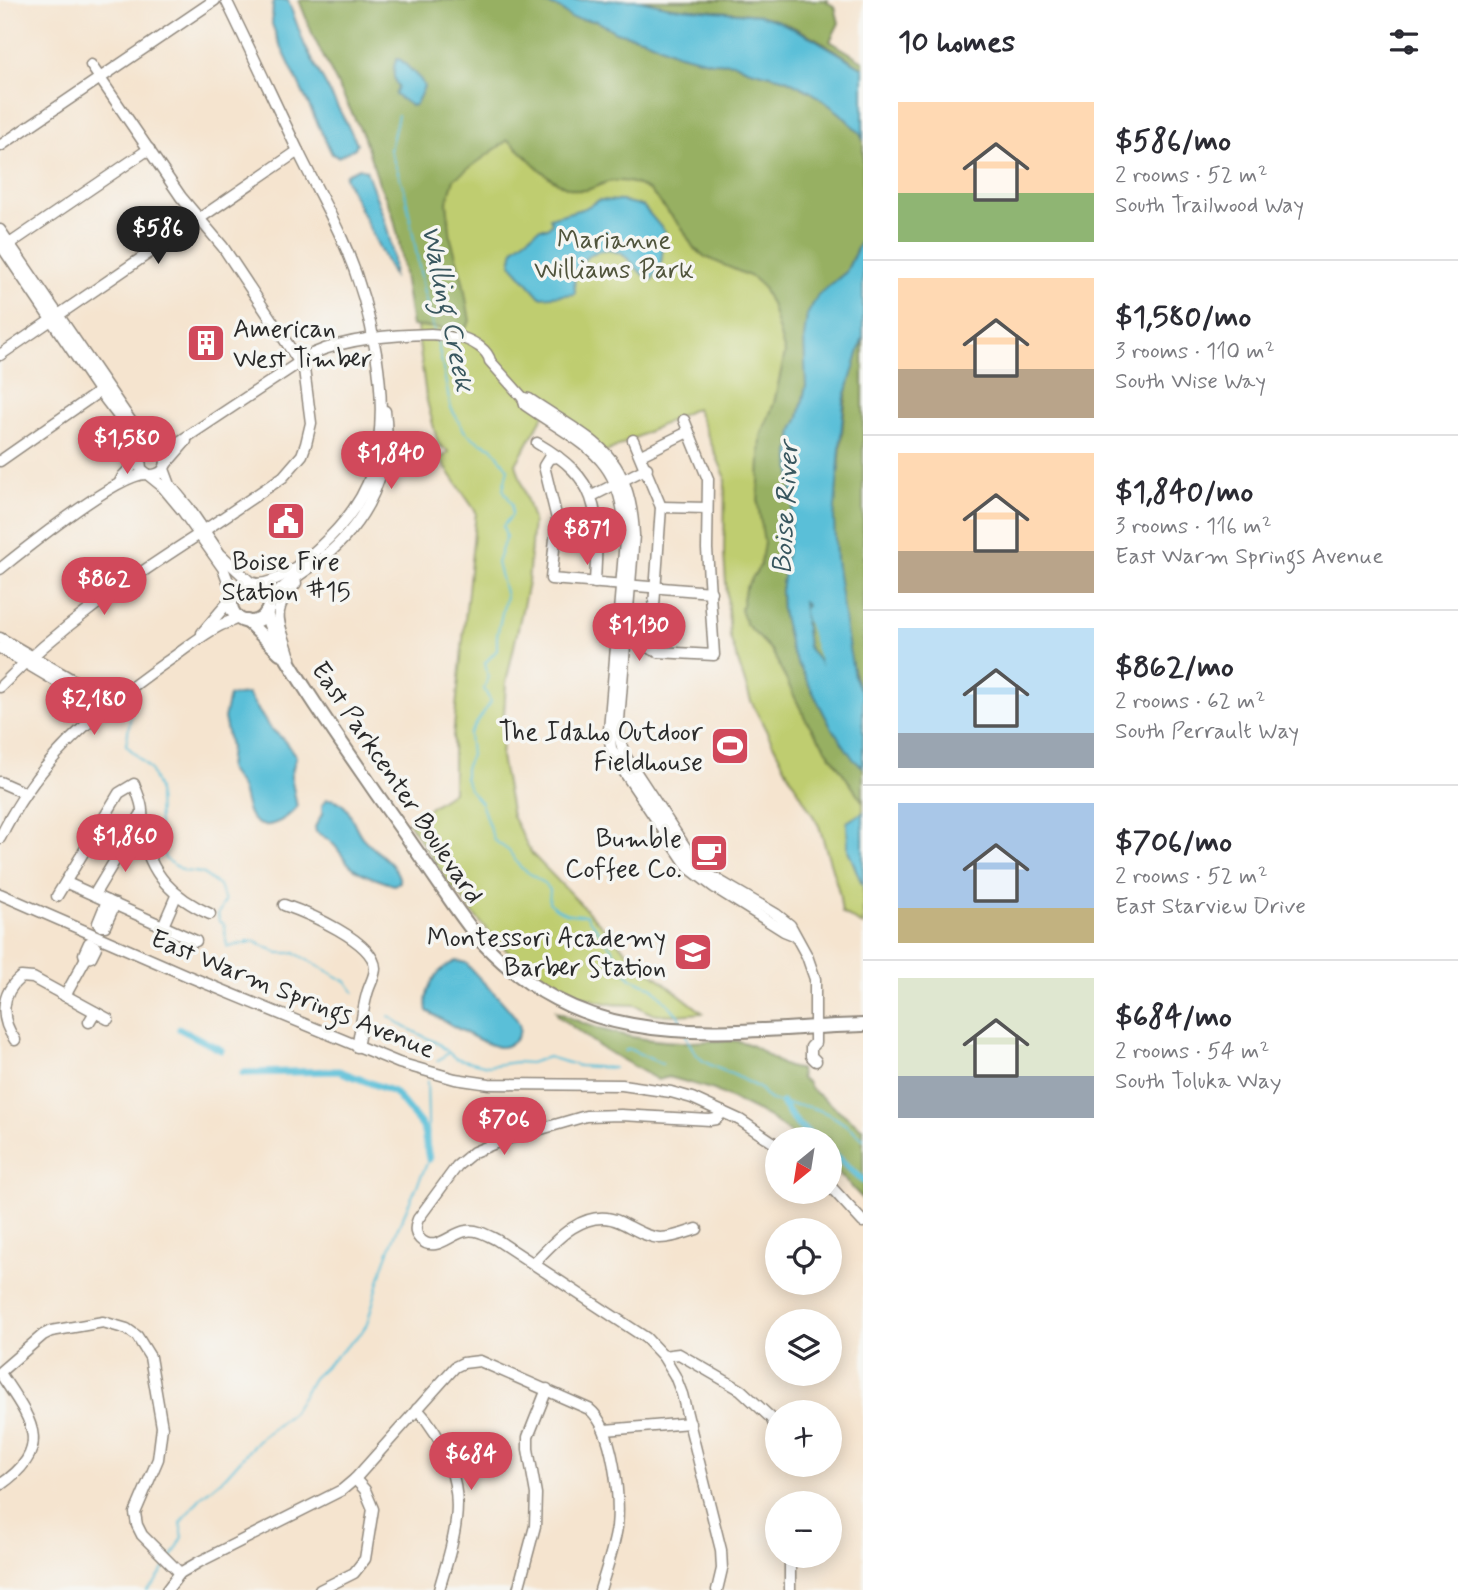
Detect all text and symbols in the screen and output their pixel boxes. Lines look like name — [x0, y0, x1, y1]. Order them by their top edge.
text: 10 homes — [898, 23, 1015, 62]
icon: filters — [1385, 23, 1423, 61]
text: $586/mo — [1115, 122, 1231, 161]
icon: home — [954, 130, 1038, 214]
text: 2 rooms · 52 m² — [1115, 161, 1268, 191]
text: South Trailwood Way — [1115, 191, 1304, 221]
pin: $586 — [117, 206, 199, 266]
text: $586 — [133, 214, 183, 244]
water label: Walling Creek — [408, 222, 482, 397]
park label: Marianne Williams Park — [534, 224, 694, 288]
text: $1,580/mo — [1115, 298, 1251, 337]
icon: home — [954, 306, 1038, 390]
place label: American West Timber — [233, 313, 372, 377]
building icon: American West Timber — [185, 322, 227, 364]
text: 3 rooms · 110 m² — [1115, 337, 1275, 367]
text: South Wise Way — [1115, 367, 1266, 397]
pin: $1,580 — [70, 416, 184, 476]
text: $1,580 — [94, 424, 160, 454]
pin: $1,840 — [334, 432, 448, 491]
water label: Boise River — [765, 438, 809, 575]
text: $1,840 — [357, 439, 425, 469]
text: $1,840/mo — [1115, 473, 1253, 512]
icon: home — [954, 481, 1038, 565]
public building icon: Boise Fire Station #15 — [265, 500, 307, 542]
pin: $871 — [546, 508, 628, 567]
text: 3 rooms · 116 m² — [1115, 512, 1272, 542]
text: $871 — [563, 515, 611, 545]
text: East Warm Springs Avenue — [1115, 542, 1384, 572]
place label: Boise Fire Station #15 — [221, 546, 351, 610]
pin: $862 — [63, 558, 145, 617]
text: $862 — [78, 565, 130, 595]
pin: $1,130 — [582, 604, 696, 663]
text: $1,130 — [609, 611, 669, 641]
text: $862/mo — [1115, 648, 1234, 687]
street label: East Parkcenter Boulevard — [302, 655, 490, 911]
icon: home — [954, 656, 1038, 740]
pin: $2,180 — [37, 678, 151, 737]
text: $2,180 — [62, 685, 126, 715]
text: 2 rooms · 62 m² — [1115, 687, 1266, 717]
place label: The Idaho Outdoor Fieldhouse — [499, 716, 704, 780]
text: South Perrault Way — [1115, 717, 1299, 747]
sports icon: The Idaho Outdoor Fieldhouse — [709, 725, 751, 767]
pin: $1,860 — [68, 814, 182, 874]
text: $1,860 — [92, 822, 158, 852]
place label: Bumble Coffee Co. — [565, 823, 682, 887]
text: $706/mo — [1115, 823, 1232, 862]
icon: home — [954, 831, 1038, 915]
cafe icon: Bumble Coffee Co. — [688, 832, 730, 874]
text: 2 rooms · 52 m² — [1115, 862, 1268, 892]
text: East Starview Drive — [1115, 892, 1306, 922]
street label: East Warm Springs Avenue — [144, 922, 440, 1070]
place label: Montessori Academy Barber Station — [427, 922, 666, 986]
school or university icon: Montessori Academy Barber Station — [672, 931, 714, 973]
text: $684/mo — [1115, 998, 1232, 1037]
icon: home — [954, 1006, 1038, 1090]
text: 2 rooms · 54 m² — [1115, 1037, 1269, 1067]
text: South Toluka Way — [1115, 1067, 1281, 1097]
pin: $706 — [463, 1098, 545, 1157]
text: $706 — [478, 1105, 530, 1135]
north arrow — [765, 1127, 842, 1204]
map controls — [765, 1127, 842, 1568]
button: locate — [765, 1218, 842, 1295]
button: layers — [765, 1309, 842, 1386]
button: + — [765, 1400, 842, 1477]
pin: $684 — [430, 1432, 512, 1492]
text: $684 — [445, 1440, 497, 1470]
button: − — [765, 1491, 842, 1568]

